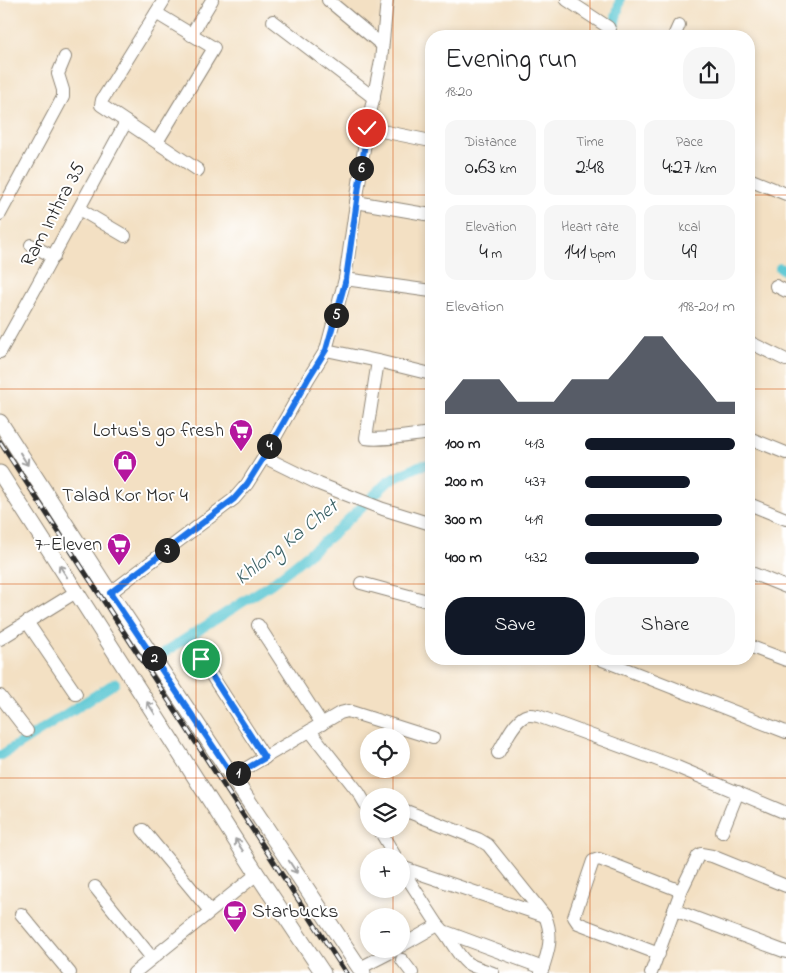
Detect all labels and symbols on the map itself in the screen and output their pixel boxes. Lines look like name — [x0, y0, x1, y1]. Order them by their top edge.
pin — [346, 107, 388, 149]
pin: 6 — [348, 156, 374, 180]
street label: Ram Inthra 35 — [14, 157, 94, 273]
pin: 5 — [324, 302, 348, 328]
place label: Lotus's go fresh — [93, 417, 224, 447]
supermarket icon: Lotus's go fresh — [228, 418, 254, 452]
pin: 4 — [256, 434, 282, 458]
shop icon: Talad Kor Mor 4 — [112, 449, 138, 483]
one-way arrow — [19, 452, 29, 466]
place label: Talad Kor Mor 4 — [62, 482, 188, 511]
water label: Khlong Ka Chet — [229, 492, 347, 594]
place label: 7-Eleven — [35, 531, 102, 560]
supermarket icon: 7-Eleven — [106, 532, 132, 566]
pin: 3 — [154, 538, 180, 562]
one-way arrow — [58, 565, 68, 579]
pin — [180, 638, 222, 680]
pin: 2 — [142, 646, 166, 670]
one-way arrow — [146, 701, 156, 715]
pin: 1 — [226, 760, 250, 786]
one-way arrow — [233, 838, 243, 852]
one-way arrow — [288, 859, 298, 873]
place label: Starbucks — [252, 898, 338, 927]
cafe icon: Starbucks — [222, 899, 248, 933]

